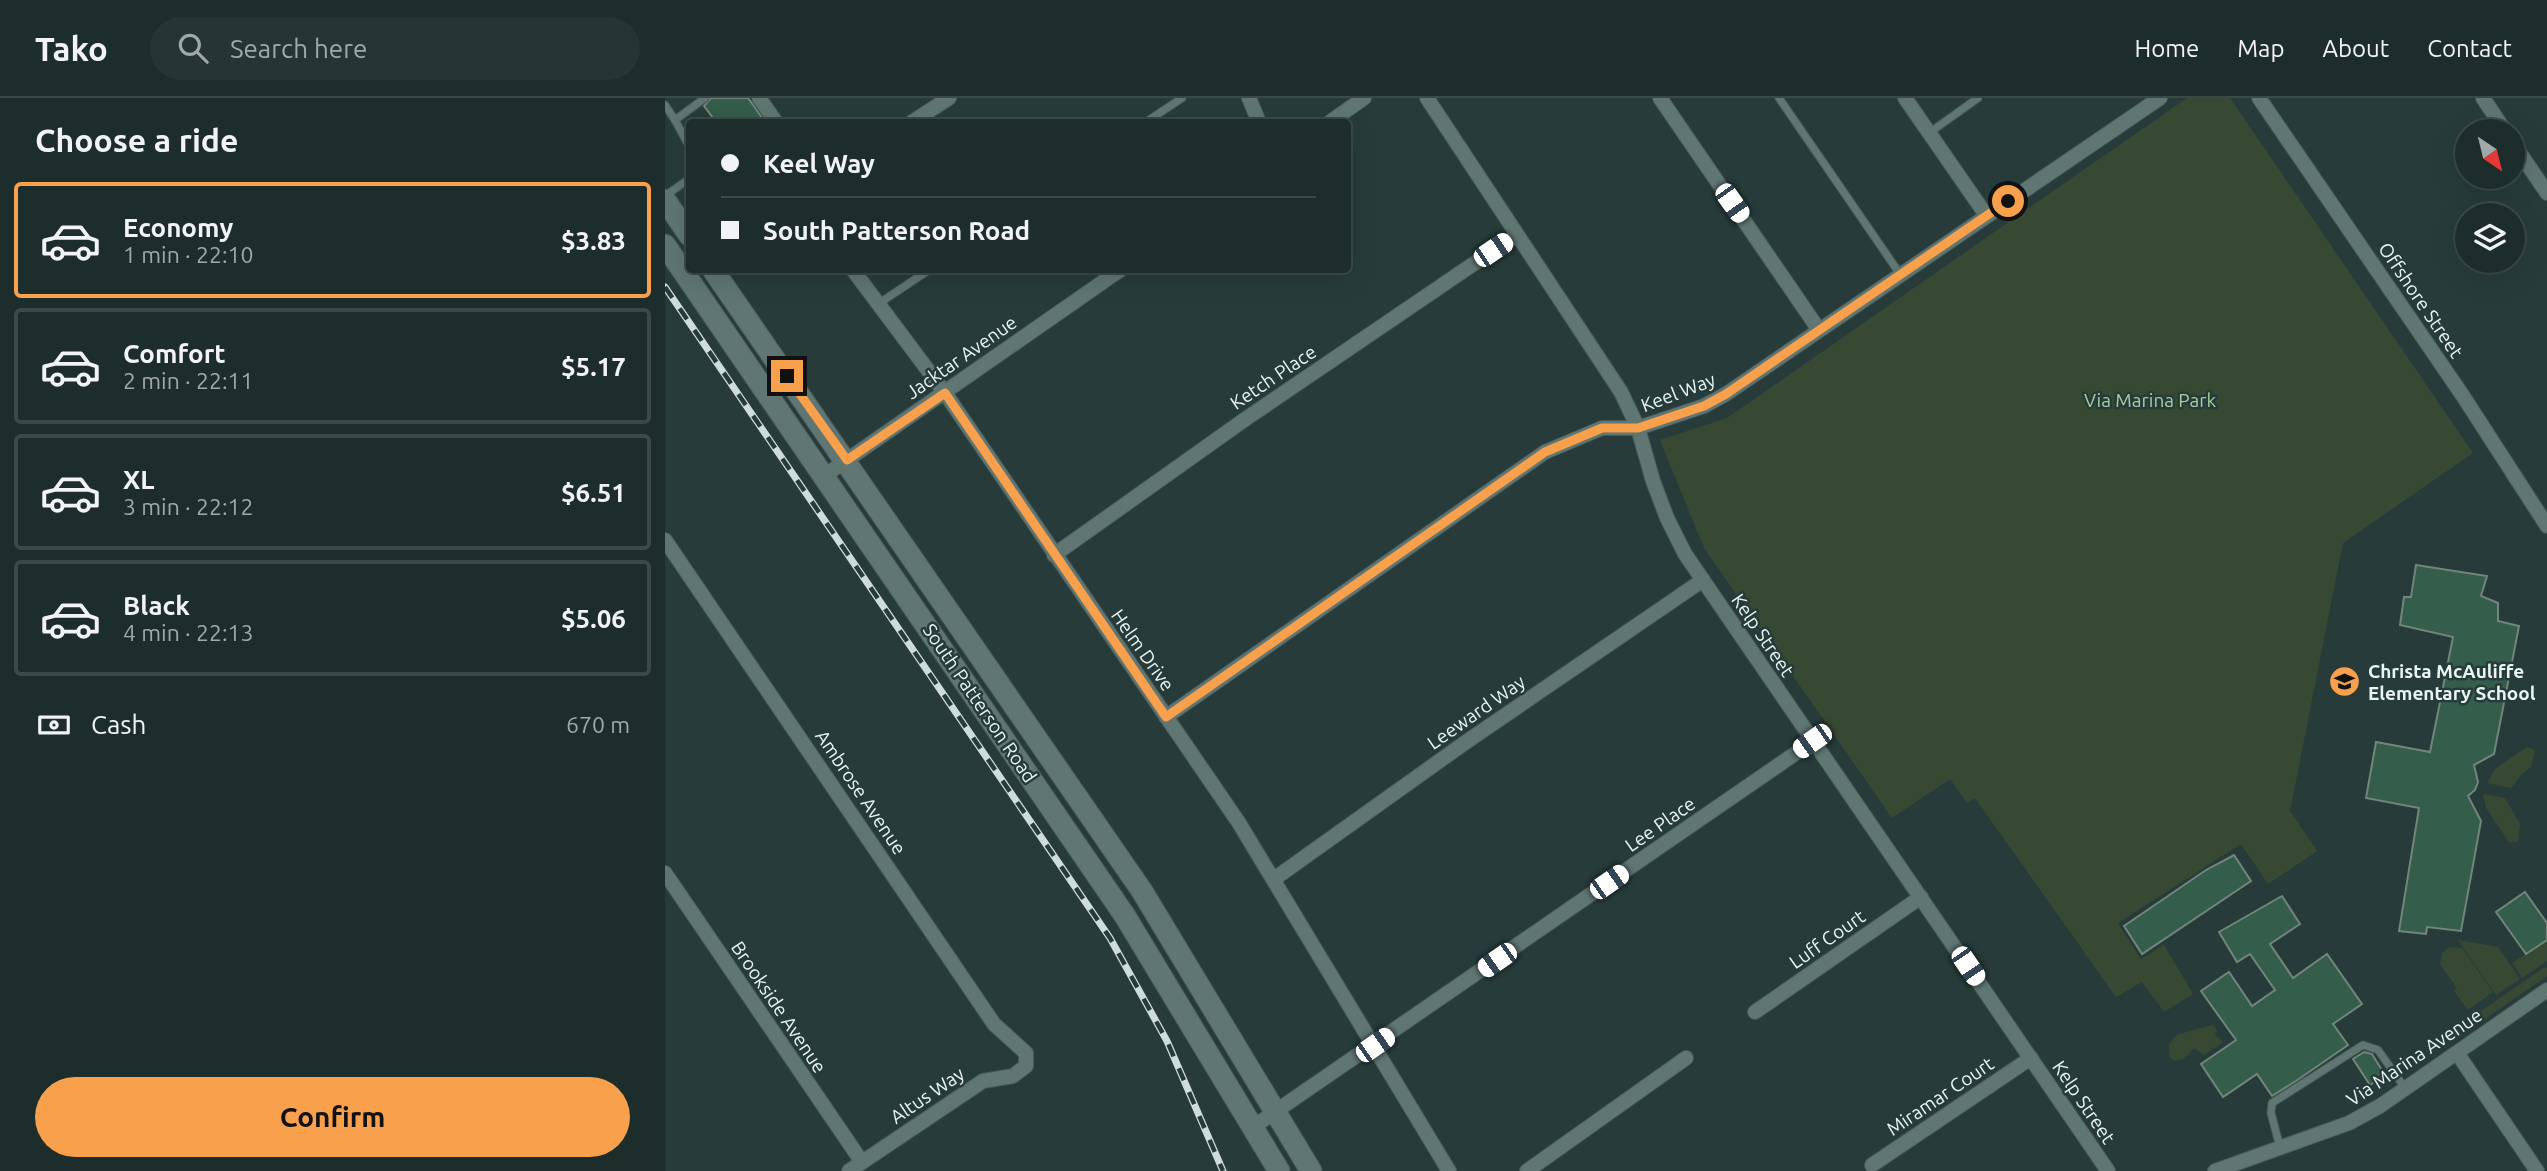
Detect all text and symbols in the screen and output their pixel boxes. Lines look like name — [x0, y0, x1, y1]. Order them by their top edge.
search box — [150, 17, 640, 80]
icon: search — [174, 29, 212, 67]
text: Tako — [35, 30, 108, 67]
text: Search here — [230, 34, 367, 63]
text: Home — [2134, 35, 2199, 62]
text: Map — [2237, 35, 2284, 62]
text: About — [2322, 35, 2389, 62]
text: Contact — [2427, 35, 2512, 62]
north arrow — [2455, 119, 2525, 189]
map controls — [2455, 119, 2525, 273]
text: Choose a ride — [35, 122, 238, 158]
text: Keel Way — [763, 149, 875, 178]
car — [1712, 180, 1753, 226]
route start — [1992, 185, 2024, 217]
button: layers — [2455, 203, 2525, 273]
icon: car — [39, 209, 102, 272]
text: Economy — [123, 213, 233, 242]
text: South Patterson Road — [763, 216, 1030, 245]
text: $3.83 — [561, 226, 626, 255]
car — [1470, 230, 1517, 270]
street label: Offshore Street — [2374, 238, 2468, 362]
text: 1 min · 22:10 — [123, 242, 254, 267]
street label: Jacktar Avenue — [901, 311, 1021, 403]
icon: car — [39, 335, 102, 398]
text: Comfort — [123, 339, 226, 368]
street label: Ketch Place — [1226, 340, 1320, 414]
text: $5.17 — [561, 352, 626, 381]
route end — [771, 360, 803, 392]
text: 2 min · 22:11 — [123, 368, 254, 393]
street label: Keel Way — [1638, 368, 1718, 416]
park label: Via Marina Park — [2084, 389, 2217, 411]
icon: car — [39, 461, 102, 524]
text: XL — [123, 465, 154, 494]
text: $6.51 — [561, 478, 626, 507]
text: 3 min · 22:12 — [123, 494, 254, 519]
icon: car — [39, 587, 102, 650]
street label: Kelp Street — [1727, 589, 1799, 681]
text: Black — [123, 591, 190, 620]
text: $5.06 — [561, 604, 626, 633]
street label: Helm Drive — [1107, 605, 1179, 695]
text: 4 min · 22:13 — [123, 620, 254, 645]
street label: South Patterson Road — [919, 620, 1041, 786]
place label: Christa McAuliffe Elementary School — [2368, 660, 2536, 704]
school or university icon: Christa McAuliffe Elementary School — [2328, 665, 2362, 699]
street label: Leeward Way — [1423, 670, 1529, 754]
icon: cash — [35, 706, 73, 744]
text: Cash — [91, 710, 146, 739]
text: 670 m — [566, 712, 630, 737]
car — [1789, 720, 1836, 762]
street label: Ambrose Avenue — [811, 726, 911, 858]
street label: Lee Place — [1621, 792, 1699, 856]
car — [1586, 861, 1633, 903]
street label: Luff Court — [1785, 905, 1870, 973]
street label: Brookside Avenue — [727, 937, 831, 1077]
car — [1474, 939, 1521, 981]
car — [1948, 943, 1989, 989]
street label: Via Marina Avenue — [2342, 1004, 2486, 1110]
car — [1352, 1024, 1399, 1066]
street label: Miramar Court — [1882, 1052, 1998, 1140]
street label: Kelp Street — [2048, 1056, 2120, 1148]
street label: Altus Way — [886, 1062, 968, 1128]
button: Confirm — [35, 1077, 630, 1157]

